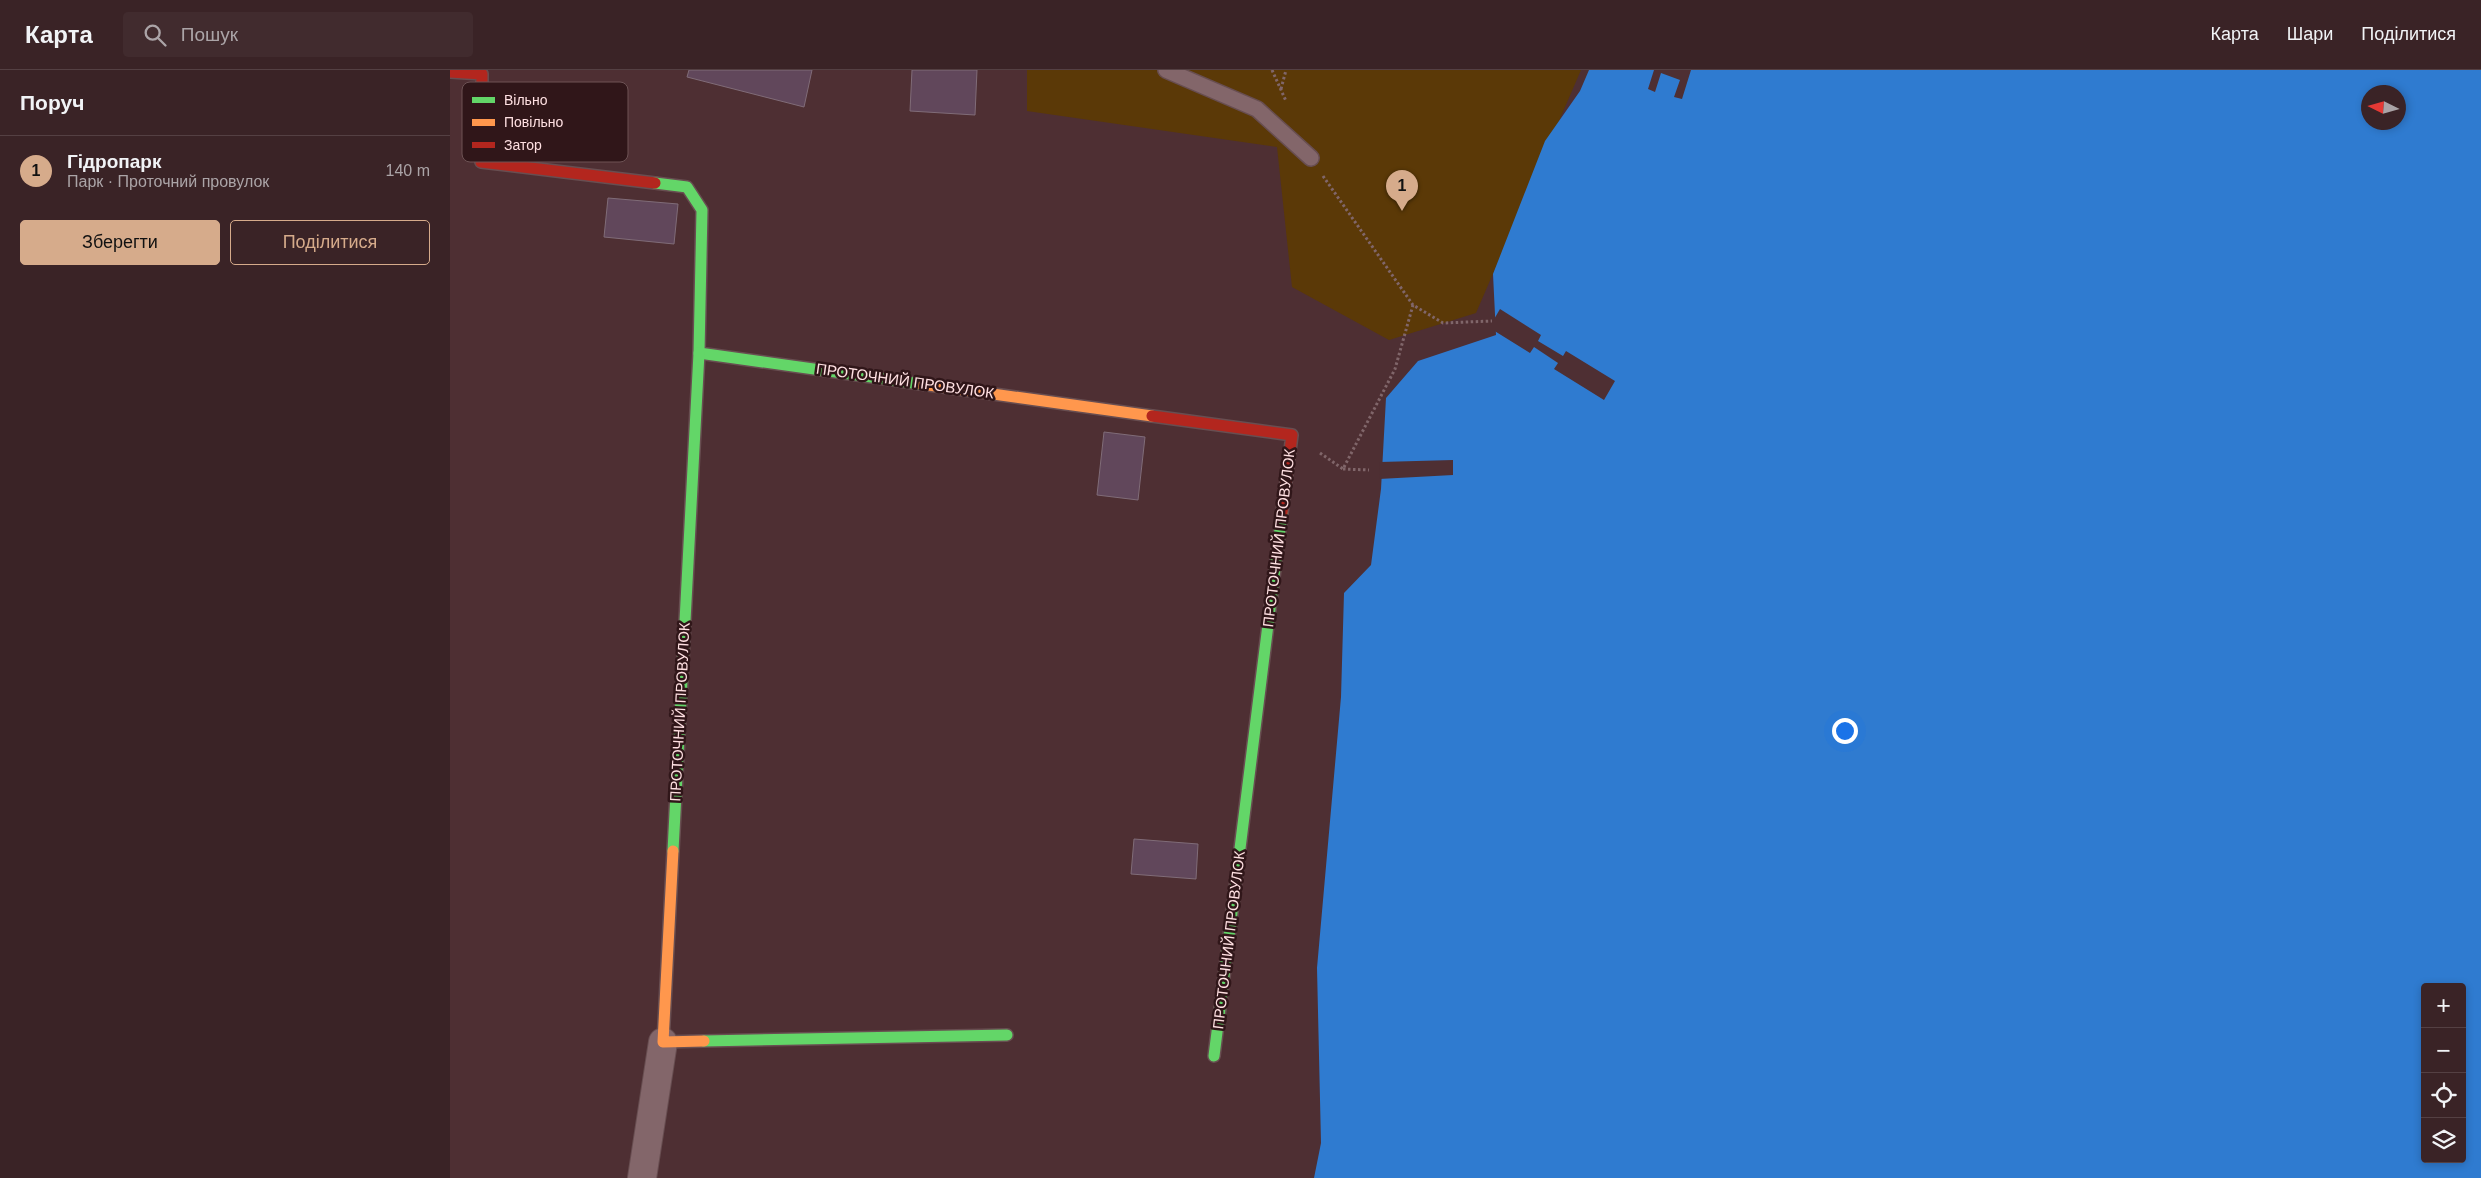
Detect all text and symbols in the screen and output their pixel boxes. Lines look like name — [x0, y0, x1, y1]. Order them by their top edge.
search box — [123, 12, 473, 57]
text: Карта — [25, 21, 93, 48]
icon: search — [141, 21, 169, 49]
text: Пошук — [181, 24, 238, 45]
text: Карта — [2211, 24, 2259, 44]
text: Шари — [2287, 24, 2333, 44]
text: Поділитися — [2361, 24, 2456, 44]
legend — [462, 82, 628, 162]
north arrow — [2361, 85, 2406, 130]
text: Поруч — [20, 91, 84, 114]
text: Вільно — [504, 92, 548, 108]
text: Повільно — [504, 114, 564, 130]
text: Затор — [504, 137, 542, 153]
text: Гідропарк — [67, 151, 161, 172]
text: 1 — [32, 162, 40, 179]
text: 140 m — [386, 162, 430, 179]
pin: 1 — [1386, 170, 1418, 211]
text: Парк · Проточний провулок — [67, 173, 269, 190]
button: Зберегти — [20, 220, 220, 265]
button: Поділитися — [230, 220, 430, 265]
street label: ПРОТОЧНИЙ ПРОВУЛОК — [815, 360, 995, 401]
street label: ПРОТОЧНИЙ ПРОВУЛОК — [1259, 448, 1298, 628]
street label: ПРОТОЧНИЙ ПРОВУЛОК — [666, 622, 693, 802]
your location — [1832, 718, 1858, 744]
street label: ПРОТОЧНИЙ ПРОВУЛОК — [1209, 850, 1248, 1030]
map controls — [2421, 983, 2466, 1163]
button: + — [2421, 983, 2466, 1028]
button: − — [2421, 1028, 2466, 1073]
button: locate — [2421, 1073, 2466, 1118]
button: layers — [2421, 1118, 2466, 1163]

